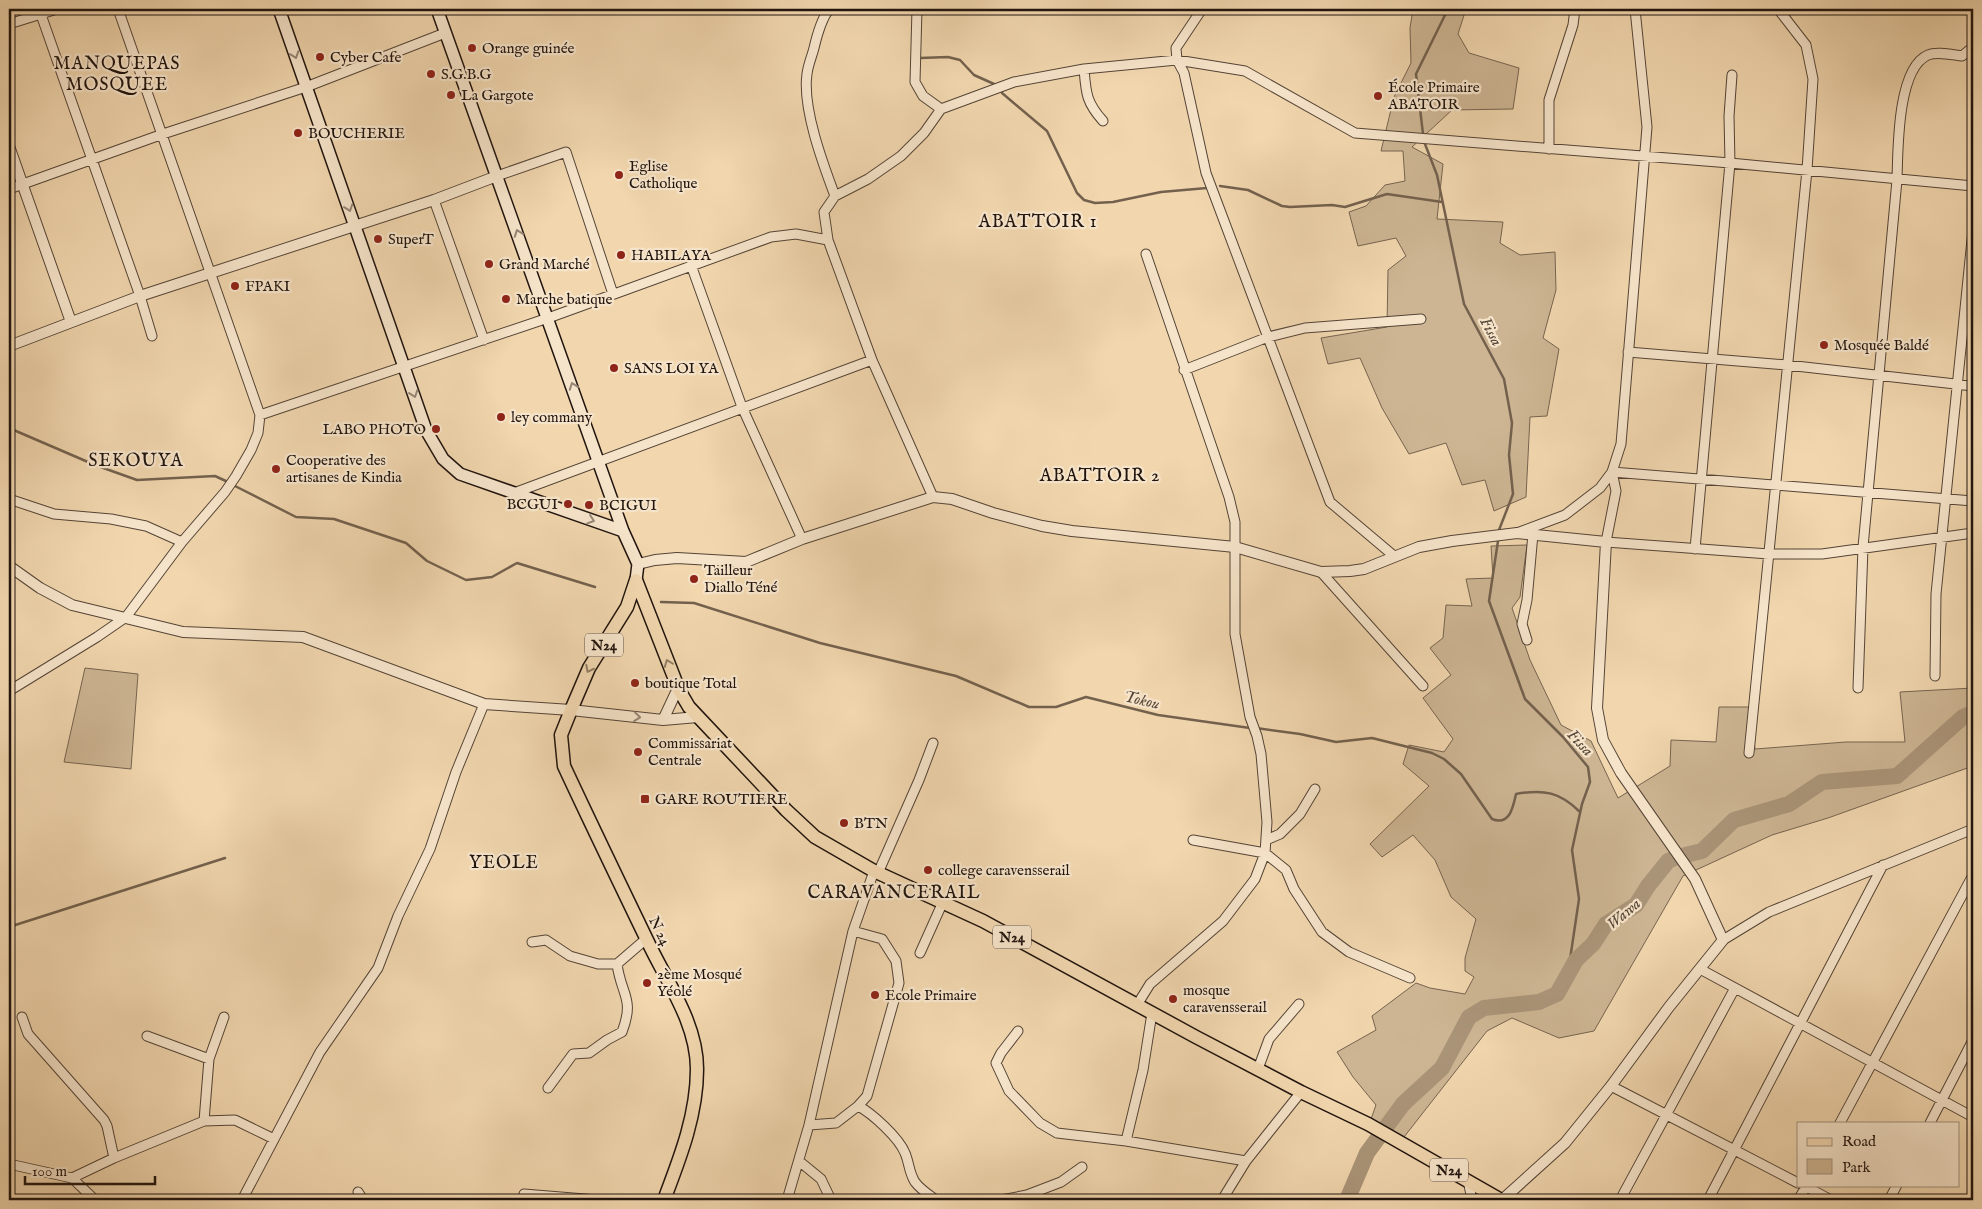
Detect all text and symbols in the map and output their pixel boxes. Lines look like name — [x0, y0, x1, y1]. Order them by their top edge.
place label: Orange guinée — [482, 39, 575, 58]
marker: Orange guinée — [466, 42, 478, 54]
place label: Cyber Cafe — [330, 48, 401, 67]
one-way arrow — [289, 50, 299, 58]
marker: Cyber Cafe — [314, 51, 326, 63]
district label: MANQUEPAS MOSQUEE — [54, 53, 180, 97]
place label: S.G.B.G — [441, 65, 491, 84]
marker: S.G.B.G — [425, 68, 437, 80]
place label: École Primaire ABATOIR — [1387, 78, 1480, 114]
place label: La Gargote — [461, 86, 534, 105]
marker: La Gargote — [445, 89, 457, 101]
marker: École Primaire ABATOIR — [1372, 90, 1384, 102]
place label: BOUCHERIE — [308, 124, 405, 143]
marker: BOUCHERIE — [292, 127, 304, 139]
place label: Eglise Catholique — [629, 157, 698, 193]
marker: Eglise Catholique — [613, 169, 625, 181]
one-way arrow — [343, 203, 353, 212]
district label: ABATTOIR 1 — [978, 211, 1097, 234]
one-way arrow — [514, 229, 524, 238]
place label: SuperT — [388, 230, 434, 249]
marker: SuperT — [372, 233, 384, 245]
place label: HABILAYA — [631, 246, 712, 265]
marker: HABILAYA — [615, 249, 627, 261]
place label: Grand Marché — [499, 255, 590, 274]
marker: Grand Marché — [483, 258, 495, 270]
place label: FPAKI — [245, 277, 291, 296]
marker: FPAKI — [229, 280, 241, 292]
place label: Marche batique — [516, 290, 612, 309]
marker: Marche batique — [500, 293, 512, 305]
water label: Fissa — [1474, 314, 1506, 350]
place label: Mosquée Baldé — [1834, 336, 1929, 355]
marker: Mosquée Baldé — [1818, 339, 1830, 351]
place label: SANS LOI YA — [624, 359, 719, 378]
marker: SANS LOI YA — [608, 362, 620, 374]
one-way arrow — [569, 382, 579, 391]
one-way arrow — [408, 390, 418, 398]
place label: ley commany — [511, 408, 593, 427]
marker: ley commany — [495, 411, 507, 423]
place label: LABO PHOTO — [322, 420, 426, 439]
marker: LABO PHOTO — [430, 423, 442, 435]
district label: SEKOUYA — [88, 450, 184, 473]
place label: Cooperative des artisanes de Kindia — [286, 451, 402, 487]
marker: Cooperative des artisanes de Kindia — [270, 463, 282, 475]
district label: ABATTOIR 2 — [1039, 465, 1160, 488]
place label: BCGUI — [506, 495, 559, 514]
place label: BCIGUI — [599, 496, 657, 515]
marker: BCGUI — [562, 498, 574, 510]
marker: BCIGUI — [583, 499, 595, 511]
one-way arrow — [586, 514, 595, 524]
place label: Tailleur Diallo Téné — [704, 561, 778, 597]
marker: Tailleur Diallo Téné — [688, 573, 700, 585]
road number: N24 — [585, 634, 623, 656]
one-way arrow — [664, 659, 674, 668]
one-way arrow — [585, 664, 595, 673]
place label: boutique Total — [645, 674, 738, 693]
marker: boutique Total — [629, 677, 641, 689]
water label: Tokou — [1122, 687, 1161, 715]
one-way arrow — [633, 711, 641, 722]
water label: Fissa — [1562, 726, 1597, 761]
place label: Commissariat Centrale — [648, 734, 732, 770]
marker: Commissariat Centrale — [632, 746, 644, 758]
place label: GARE ROUTIERE — [655, 790, 788, 809]
marker: GARE ROUTIERE — [639, 793, 651, 805]
place label: BTN — [854, 814, 888, 833]
marker: BTN — [838, 817, 850, 829]
district label: YEOLE — [469, 852, 539, 875]
place label: college caravensserail — [938, 861, 1070, 880]
marker: college caravensserail — [922, 864, 934, 876]
district label: CARAVANCERAIL — [807, 882, 981, 905]
water label: Wawa — [1603, 895, 1645, 935]
street label: N 24 — [644, 913, 675, 950]
road number: N24 — [993, 926, 1031, 949]
place label: 2ème Mosqué Yéolé — [657, 965, 742, 1001]
marker: 2ème Mosqué Yéolé — [641, 977, 653, 989]
place label: mosque caravensserail — [1183, 981, 1268, 1017]
place label: Ecole Primaire — [885, 986, 977, 1005]
marker: Ecole Primaire — [869, 989, 881, 1001]
marker: mosque caravensserail — [1167, 993, 1179, 1005]
legend — [1797, 1122, 1960, 1186]
text: Road — [1842, 1132, 1877, 1151]
scale bar — [25, 1154, 155, 1186]
road number: N24 — [1430, 1158, 1468, 1182]
text: Park — [1842, 1158, 1872, 1177]
text: 100 m — [32, 1162, 68, 1181]

